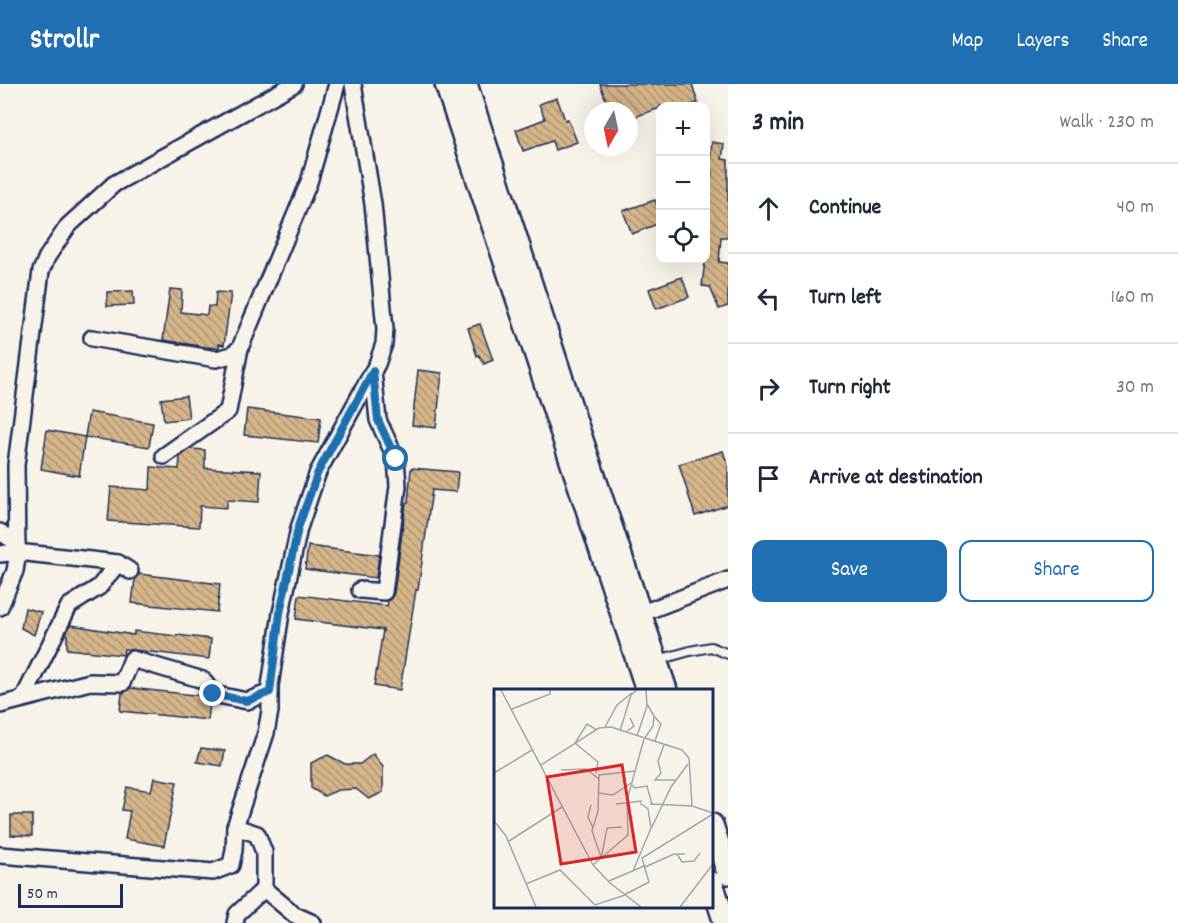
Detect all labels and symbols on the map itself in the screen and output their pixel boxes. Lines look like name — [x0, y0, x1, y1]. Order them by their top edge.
north arrow — [584, 102, 638, 156]
route start — [382, 445, 408, 471]
route end — [199, 680, 225, 706]
inset map — [494, 689, 713, 908]
scale bar — [18, 881, 123, 908]

